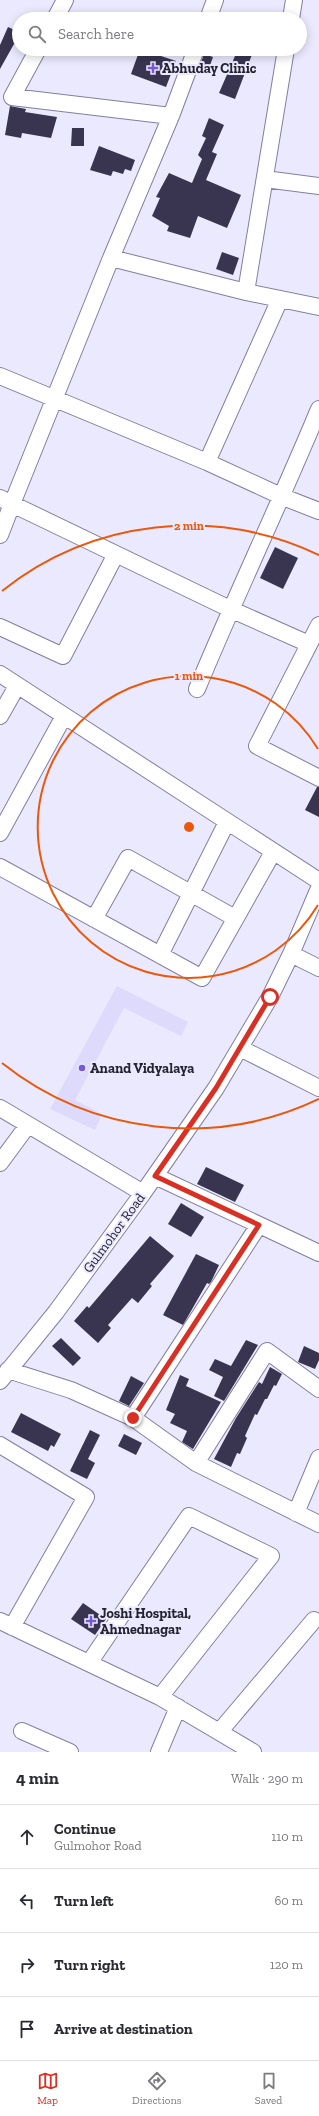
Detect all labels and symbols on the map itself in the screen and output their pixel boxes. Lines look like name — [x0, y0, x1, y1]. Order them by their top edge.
place label: Abhuday Clinic — [162, 60, 257, 77]
marker: Abhuday Clinic — [147, 62, 159, 74]
text: 2 min — [174, 519, 204, 533]
text: 1 min — [175, 669, 203, 683]
centre of rings — [182, 820, 196, 834]
route start — [261, 988, 279, 1006]
place label: Anand Vidyalaya — [90, 1060, 194, 1077]
marker: Anand Vidyalaya — [77, 1063, 87, 1073]
street label: Gulmohor Road — [79, 1190, 149, 1276]
route end — [124, 1409, 142, 1427]
place label: Joshi Hospital, Ahmednagar — [100, 1605, 191, 1638]
marker: Joshi Hospital, Ahmednagar — [85, 1615, 97, 1627]

